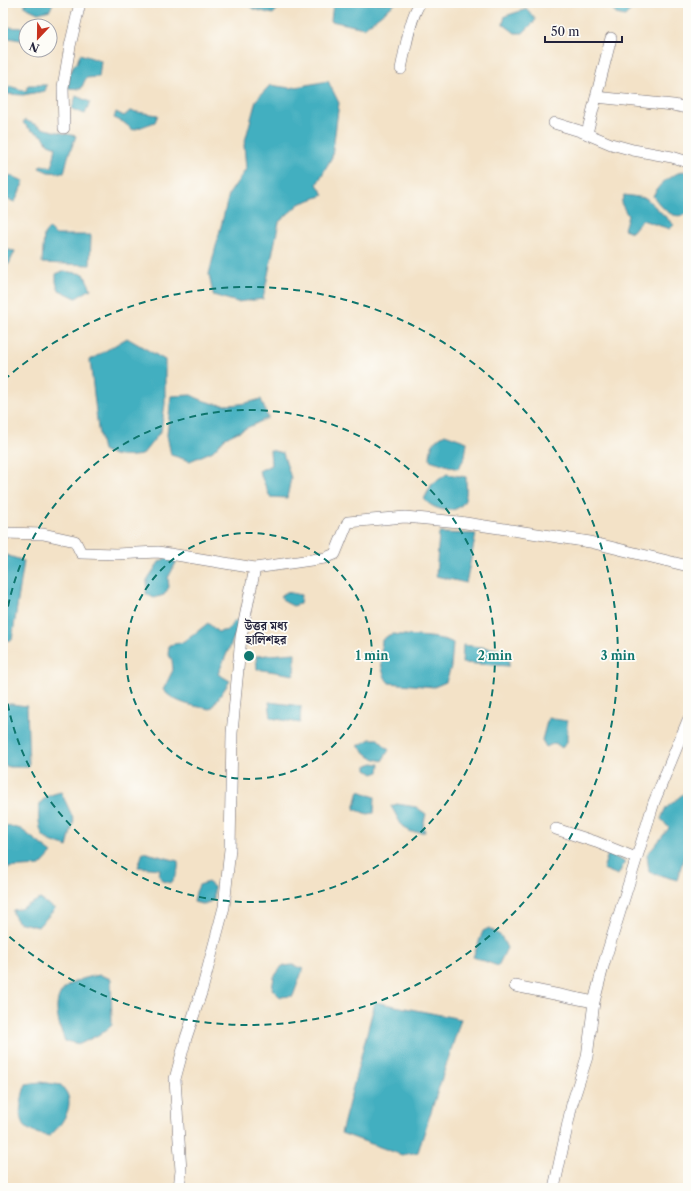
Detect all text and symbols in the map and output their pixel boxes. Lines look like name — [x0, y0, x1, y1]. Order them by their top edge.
north arrow — [18, 18, 58, 58]
scale bar — [545, 18, 622, 44]
text: 50 m — [551, 24, 580, 39]
text: N — [27, 39, 41, 56]
district label: উত্তর মধ্য হালিশহর — [244, 618, 289, 647]
text: 1 min — [356, 648, 389, 663]
text: 2 min — [478, 648, 513, 663]
text: 3 min — [601, 648, 636, 663]
centre of rings — [242, 649, 256, 663]

